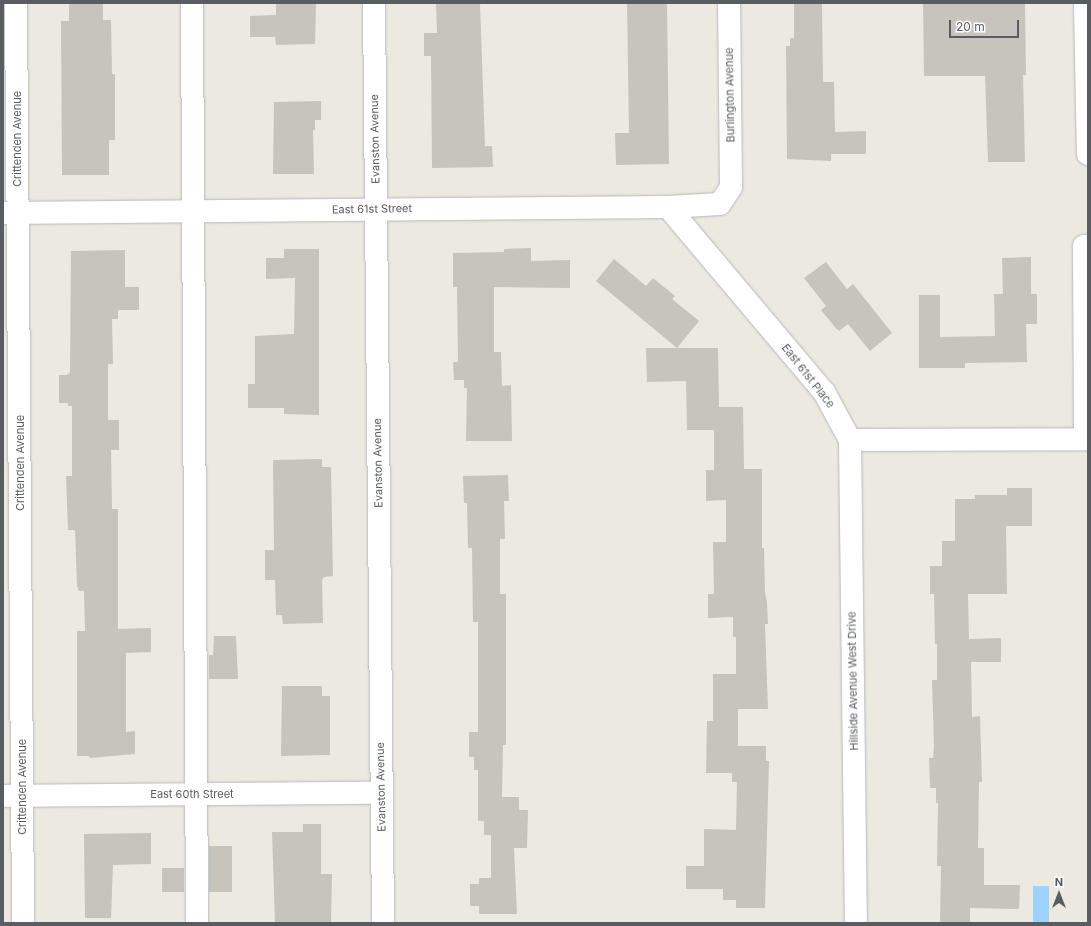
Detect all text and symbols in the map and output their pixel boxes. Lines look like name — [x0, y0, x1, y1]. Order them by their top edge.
scale bar — [951, 12, 1021, 38]
text: 20 m — [956, 19, 985, 34]
street label: Burlington Avenue — [723, 47, 737, 143]
street label: Crittenden Avenue — [10, 91, 24, 187]
street label: Evanston Avenue — [368, 94, 382, 184]
street label: East 61st Street — [332, 202, 412, 216]
street label: East 61st Place — [779, 341, 837, 411]
street label: Crittenden Avenue — [13, 415, 27, 511]
street label: Evanston Avenue — [371, 418, 385, 508]
street label: Hillside Avenue West Drive — [845, 611, 861, 751]
street label: Crittenden Avenue — [15, 739, 29, 835]
street label: Evanston Avenue — [374, 742, 388, 832]
street label: East 60th Street — [150, 787, 234, 801]
north arrow — [1039, 874, 1079, 914]
text: N — [1055, 875, 1063, 889]

